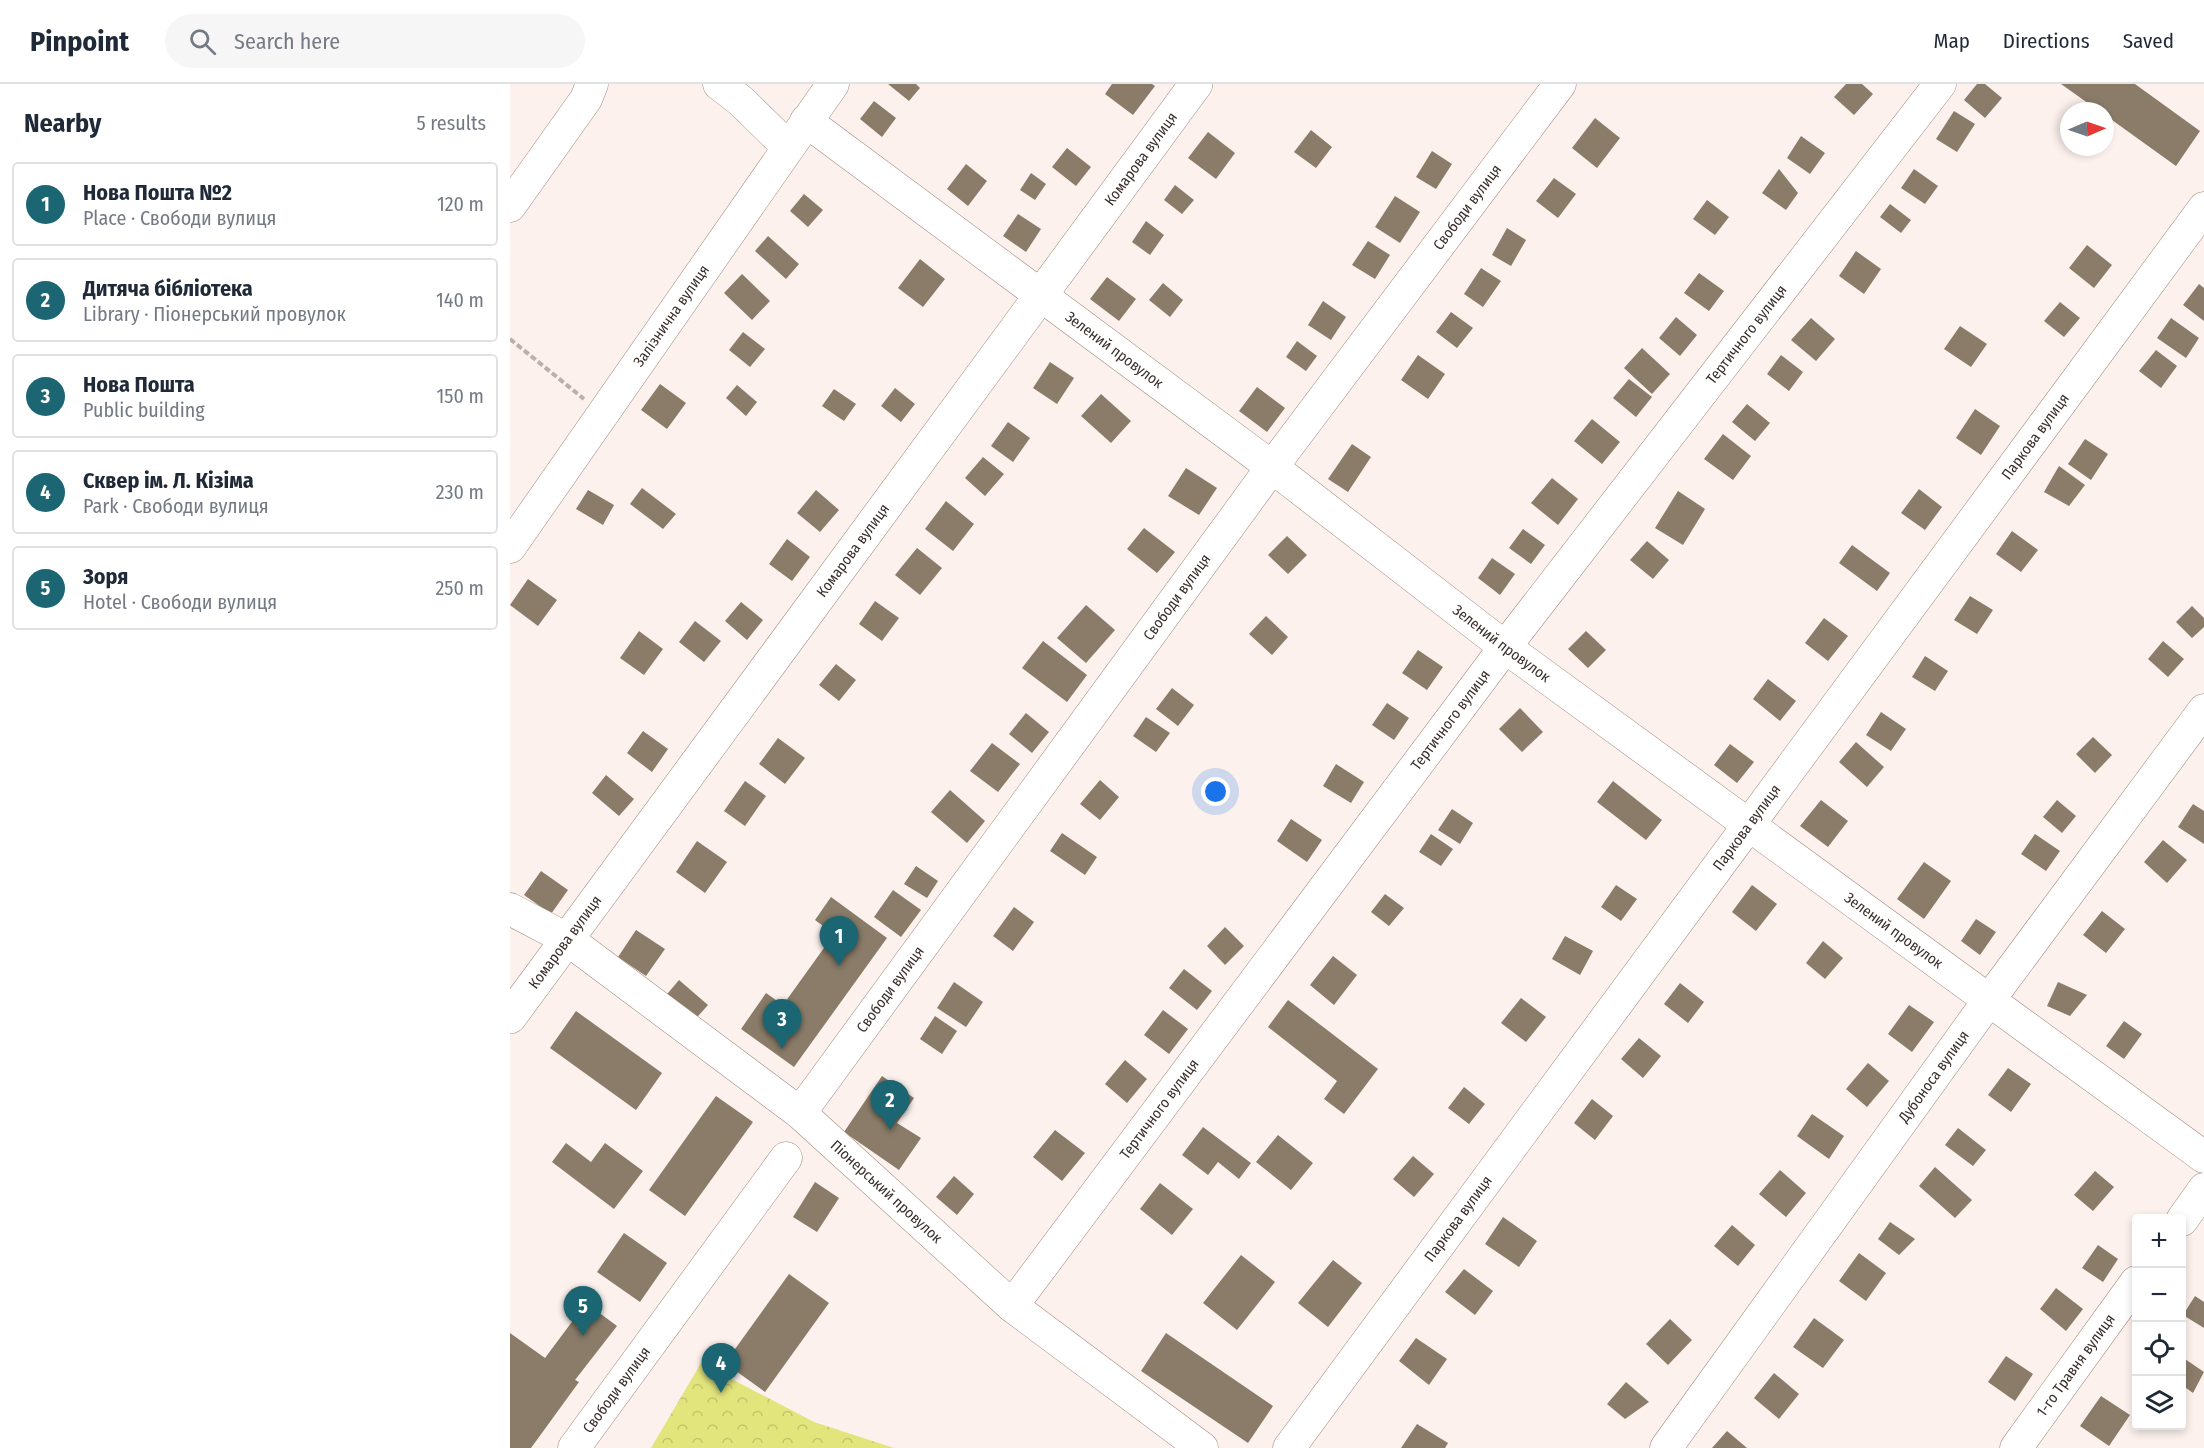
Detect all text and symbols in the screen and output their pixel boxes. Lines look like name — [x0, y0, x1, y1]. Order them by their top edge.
search box — [165, 14, 585, 68]
text: Pinpoint — [30, 25, 129, 58]
icon: search — [186, 25, 219, 58]
text: Search here — [234, 28, 340, 55]
text: Map — [1933, 28, 1970, 54]
text: Directions — [2003, 28, 2090, 54]
text: Saved — [2123, 28, 2174, 54]
north arrow — [2060, 102, 2114, 156]
text: Nearby — [24, 108, 101, 139]
street label: Комарова вулиця — [1101, 109, 1181, 209]
text: 5 results — [416, 111, 486, 135]
street label: Свободи вулиця — [1429, 161, 1505, 254]
text: Нова Пошта №2 — [83, 179, 232, 206]
text: 1 — [41, 192, 50, 216]
text: 120 m — [437, 192, 484, 216]
text: Place · Свободи вулиця — [83, 206, 277, 230]
street label: Залізнична вулиця — [630, 261, 713, 370]
text: Дитяча бібліотека — [83, 275, 253, 302]
street label: Тертичного вулиця — [1703, 281, 1790, 388]
text: 2 — [41, 288, 50, 312]
text: 140 m — [436, 288, 484, 312]
text: Library · Піонерський провулок — [83, 302, 346, 326]
street label: Зелений провулок — [1062, 308, 1167, 392]
text: Нова Пошта — [83, 371, 195, 398]
text: 3 — [41, 384, 50, 408]
text: 150 m — [437, 384, 484, 408]
street label: Паркова вулиця — [1998, 390, 2073, 483]
text: Public building — [83, 398, 205, 422]
text: Сквер ім. Л. Кізіма — [83, 467, 254, 494]
text: 4 — [40, 480, 51, 504]
text: 230 m — [436, 480, 484, 504]
text: Park · Свободи вулиця — [83, 494, 269, 518]
street label: Комарова вулиця — [813, 500, 893, 601]
street label: Свободи вулиця — [1139, 550, 1214, 644]
text: Зоря — [83, 563, 128, 590]
text: 5 — [41, 576, 50, 600]
text: 250 m — [436, 576, 484, 600]
text: Hotel · Свободи вулиця — [83, 590, 277, 614]
street label: Зелений провулок — [1449, 601, 1554, 686]
street label: Тертичного вулиця — [1407, 666, 1494, 774]
your location — [1201, 777, 1230, 806]
street label: Паркова вулиця — [1709, 781, 1784, 874]
street label: Зелений провулок — [1841, 889, 1946, 973]
street label: Комарова вулиця — [525, 892, 605, 992]
pin: 1 — [820, 916, 858, 966]
street label: Свободи вулиця — [853, 943, 928, 1036]
pin: 3 — [762, 1000, 802, 1049]
street label: Дубоноса вулиця — [1894, 1027, 1973, 1127]
street label: Тертичного вулиця — [1116, 1055, 1203, 1163]
pin: 2 — [870, 1080, 910, 1130]
street label: Піонерський провулок — [827, 1136, 946, 1247]
street label: Паркова вулиця — [1421, 1172, 1496, 1265]
map controls — [2132, 1214, 2186, 1430]
button: + — [2132, 1214, 2186, 1268]
button: − — [2132, 1268, 2186, 1322]
pin: 5 — [564, 1286, 602, 1336]
street label: 1-го Травня вулиця — [2033, 1311, 2119, 1420]
button: locate — [2132, 1322, 2186, 1376]
street label: Свободи вулиця — [579, 1343, 654, 1437]
pin: 4 — [702, 1344, 740, 1393]
button: layers — [2132, 1376, 2186, 1430]

